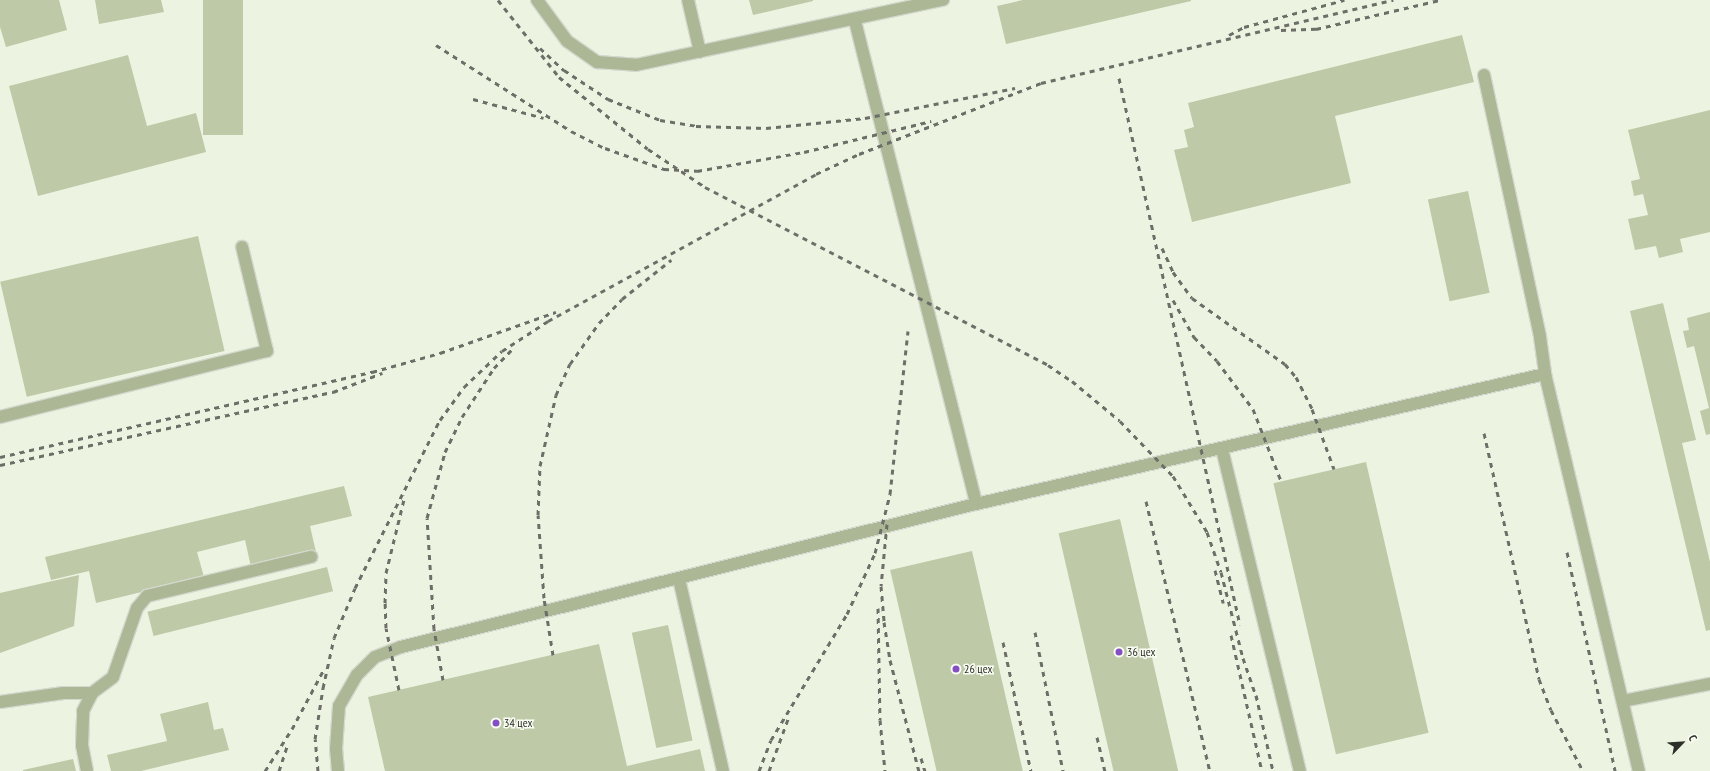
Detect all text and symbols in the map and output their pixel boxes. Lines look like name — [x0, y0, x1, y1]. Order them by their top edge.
place label: 36 цех — [1127, 645, 1155, 659]
marker: 36 цех — [1114, 647, 1124, 657]
place label: 26 цех — [964, 662, 992, 676]
marker: 26 цех — [951, 664, 961, 674]
place label: 34 цех — [504, 716, 532, 730]
marker: 34 цех — [491, 718, 501, 728]
north arrow — [1662, 723, 1702, 763]
text: С — [1685, 733, 1700, 743]

